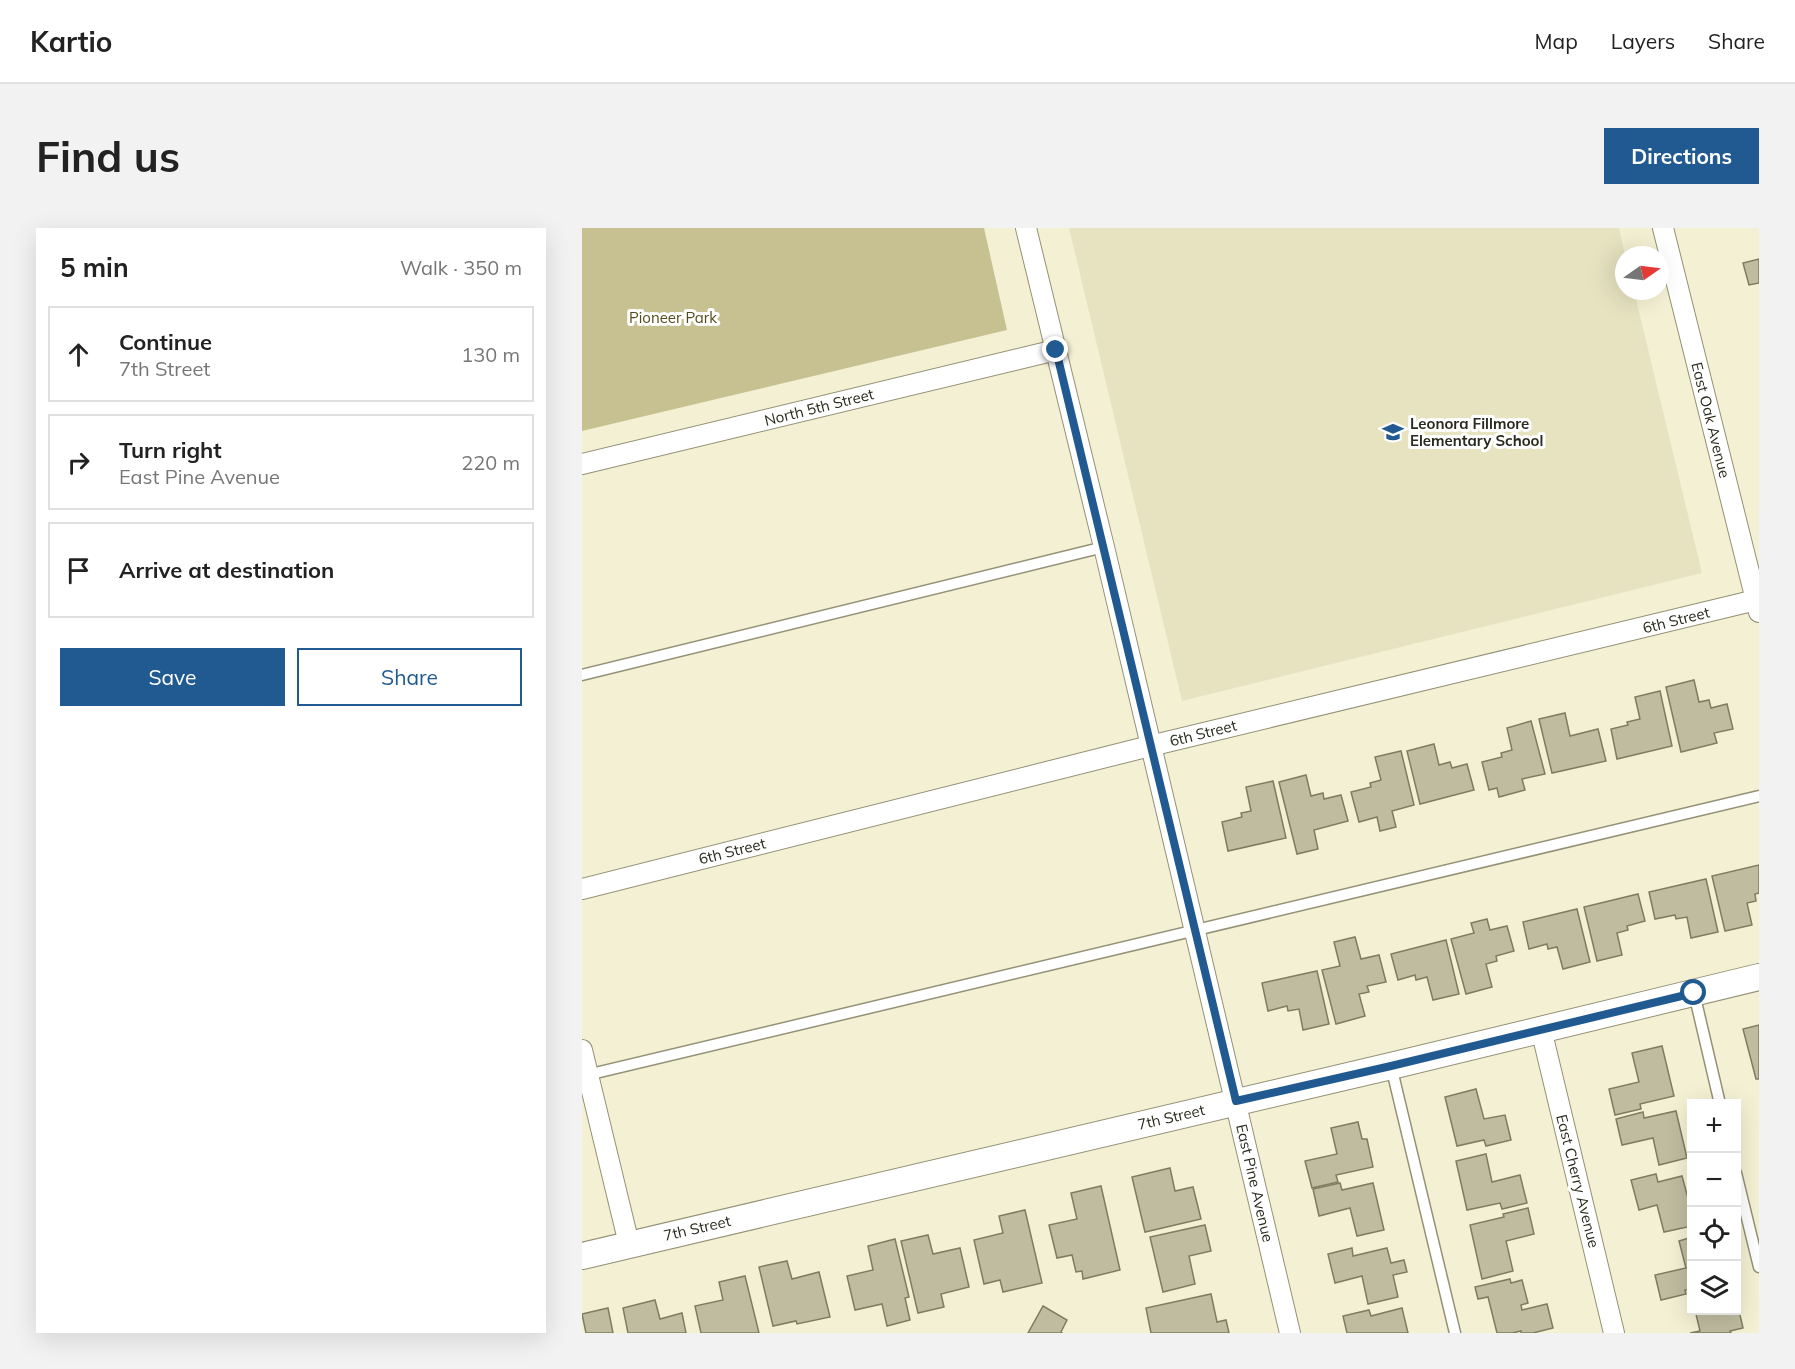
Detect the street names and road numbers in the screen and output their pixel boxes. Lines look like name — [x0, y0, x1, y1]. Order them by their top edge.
street label: East Oak Avenue — [1687, 360, 1735, 480]
street label: North 5th Street — [762, 384, 876, 430]
street label: 6th Street — [1640, 603, 1712, 637]
street label: 6th Street — [1167, 716, 1239, 750]
street label: 6th Street — [696, 834, 768, 868]
street label: 7th Street — [1136, 1100, 1206, 1134]
street label: East Cherry Avenue — [1552, 1112, 1604, 1250]
street label: East Pine Avenue — [1232, 1122, 1278, 1244]
street label: 7th Street — [662, 1211, 732, 1245]

